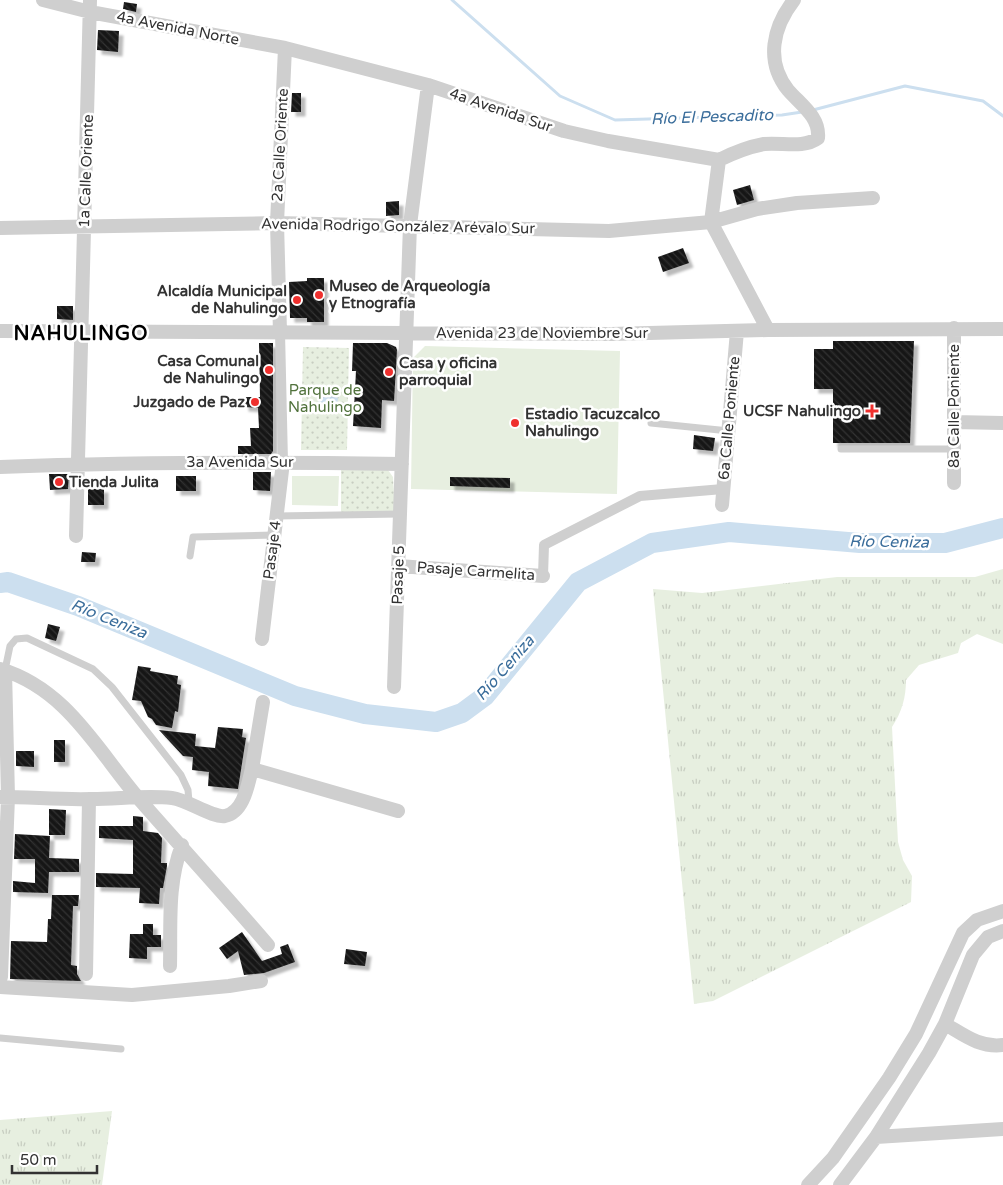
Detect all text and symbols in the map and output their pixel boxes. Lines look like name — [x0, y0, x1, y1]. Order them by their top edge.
street label: 4a Avenida Norte — [115, 7, 241, 49]
street label: 4a Avenida Sur — [447, 84, 555, 136]
street label: 2a Calle Oriente — [268, 88, 292, 202]
water label: Río El Pescadito — [651, 105, 775, 129]
street label: 1a Calle Oriente — [75, 114, 97, 228]
street label: Avenida Rodrigo González Arévalo Sur — [261, 215, 535, 237]
place label: Museo de Arqueología y Etnografía — [329, 277, 490, 313]
place label: Alcaldía Municipal de Nahulingo — [157, 282, 287, 318]
marker: Museo de Arqueología y Etnografía — [313, 289, 325, 301]
marker: Alcaldía Municipal de Nahulingo — [291, 294, 303, 306]
district label: NAHULINGO — [14, 322, 148, 346]
street label: Avenida 23 de Noviembre Sur — [436, 324, 648, 342]
street label: 8a Calle Poniente — [945, 344, 963, 468]
place label: Casa Comunal de Nahulingo — [157, 352, 259, 388]
place label: Casa y oficina parroquial — [399, 354, 497, 390]
street label: 6a Calle Poniente — [715, 356, 743, 480]
marker: Casa Comunal de Nahulingo — [263, 364, 275, 376]
marker: Casa y oficina parroquial — [383, 366, 395, 378]
park label: Parque de Nahulingo — [288, 381, 362, 416]
place label: Juzgado de Paz — [133, 393, 246, 412]
marker: Juzgado de Paz — [249, 396, 261, 408]
place label: UCSF Nahulingo — [743, 402, 861, 421]
marker: UCSF Nahulingo — [865, 404, 879, 418]
place label: Estadio Tacuzcalco Nahulingo — [525, 405, 660, 441]
marker: Estadio Tacuzcalco Nahulingo — [509, 417, 521, 429]
street label: 3a Avenida Sur — [186, 453, 294, 471]
place label: Tienda Julita — [68, 473, 159, 491]
marker: Tienda Julita — [53, 476, 65, 488]
street label: Pasaje 4 — [259, 519, 285, 581]
water label: Río Ceniza — [849, 531, 930, 553]
street label: Pasaje 5 — [388, 545, 408, 605]
street label: Pasaje Carmelita — [416, 558, 536, 584]
water label: Río Ceniza — [68, 595, 151, 644]
water label: Río Ceniza — [471, 631, 539, 705]
scale bar — [12, 1142, 98, 1174]
text: 50 m — [20, 1151, 57, 1169]

